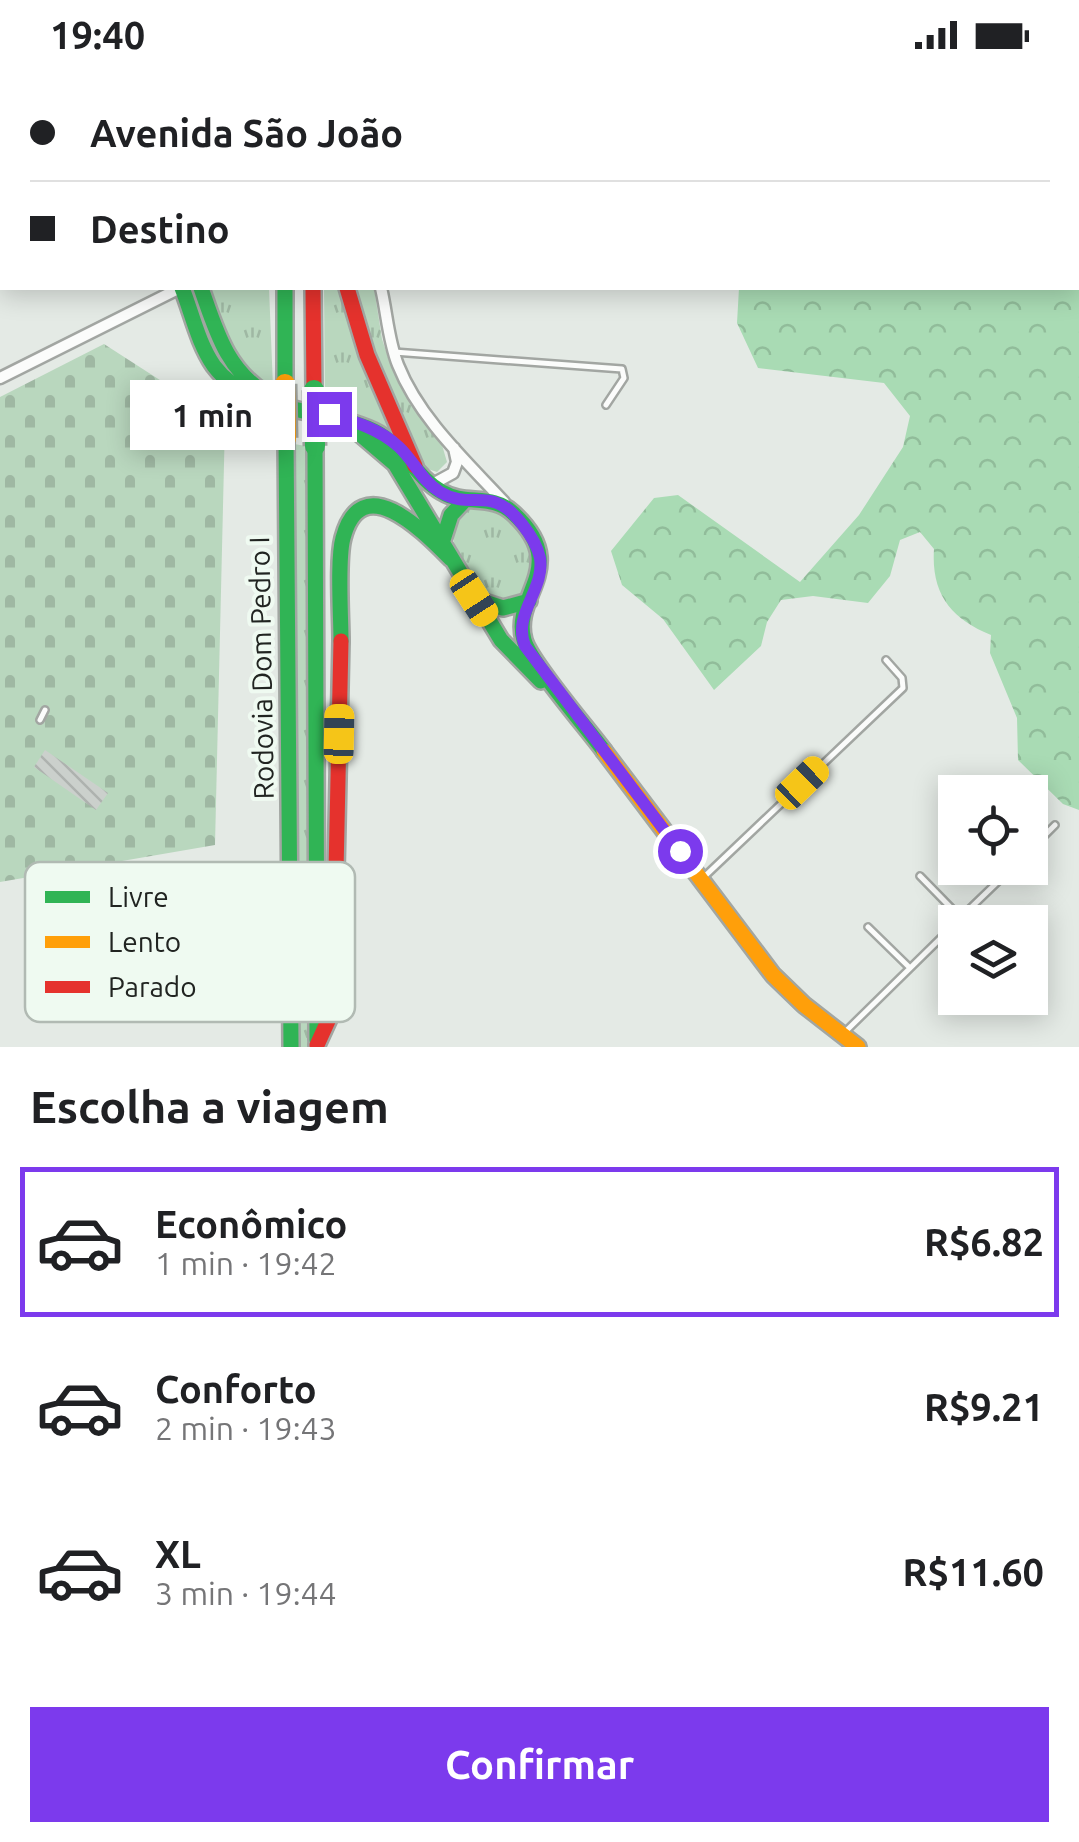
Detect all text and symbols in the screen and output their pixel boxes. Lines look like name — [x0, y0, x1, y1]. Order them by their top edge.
text: 19:40 — [50, 14, 145, 56]
text: Avenida São João — [90, 112, 403, 154]
text: Destino — [90, 208, 230, 250]
callout: 1 min — [129, 379, 294, 449]
route end — [307, 392, 352, 437]
text: 1 min — [172, 397, 253, 433]
street label: Rodovia Dom Pedro I — [243, 536, 279, 800]
car — [445, 565, 503, 631]
car — [323, 704, 355, 764]
car — [770, 751, 834, 815]
map controls — [938, 775, 1048, 1015]
button: locate — [938, 775, 1048, 885]
route start — [658, 829, 703, 874]
legend — [25, 862, 355, 1022]
text: Livre — [108, 881, 169, 912]
button: layers — [938, 905, 1048, 1015]
text: Lento — [108, 926, 181, 957]
text: Parado — [108, 971, 197, 1002]
text: Escolha a viagem — [30, 1081, 389, 1132]
icon: car — [35, 1197, 125, 1287]
text: Econômico — [155, 1203, 347, 1245]
text: R$6.82 — [924, 1221, 1044, 1263]
text: 1 min · 19:42 — [155, 1245, 337, 1281]
icon: car — [35, 1362, 125, 1452]
text: Conforto — [155, 1368, 317, 1410]
text: R$9.21 — [924, 1386, 1044, 1428]
text: 2 min · 19:43 — [155, 1410, 337, 1446]
icon: car — [35, 1527, 125, 1617]
text: XL — [155, 1533, 201, 1575]
text: R$11.60 — [903, 1551, 1044, 1593]
text: 3 min · 19:44 — [155, 1575, 337, 1611]
button: Confirmar — [30, 1707, 1049, 1822]

